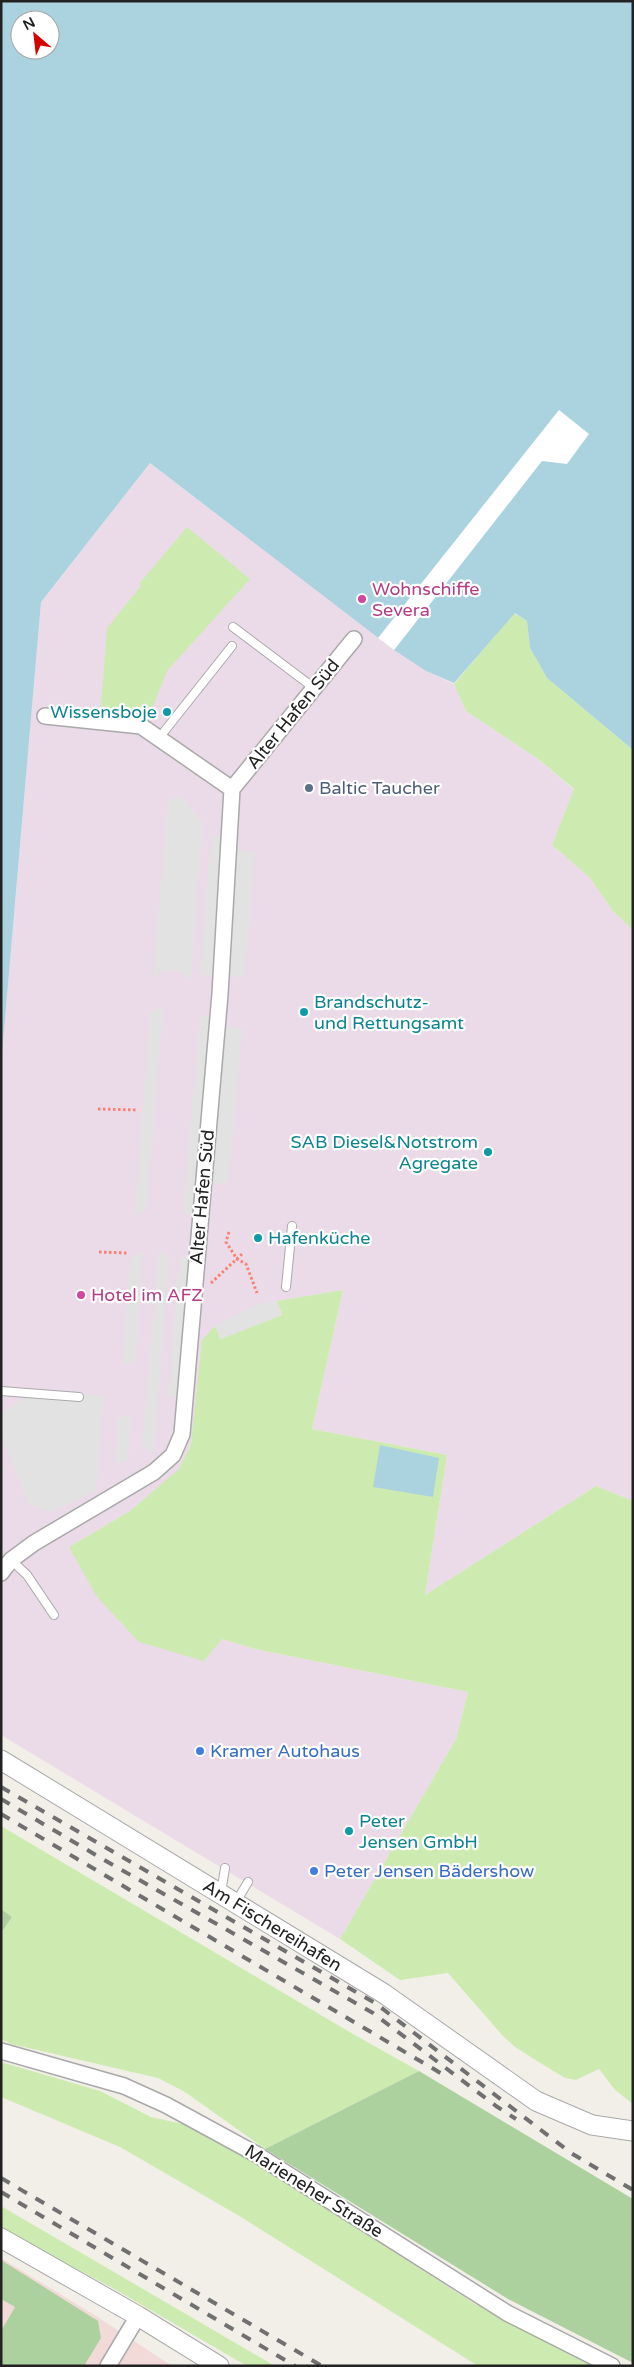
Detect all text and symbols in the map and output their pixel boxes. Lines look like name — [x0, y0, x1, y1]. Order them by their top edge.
north arrow — [10, 10, 60, 60]
text: N — [20, 14, 38, 34]
place label: Wohnschiffe Severa — [372, 578, 480, 621]
marker: Wohnschiffe Severa — [356, 593, 368, 605]
street label: Alter Hafen Süd — [242, 655, 344, 773]
place label: Wissensboje — [50, 701, 157, 723]
marker: Wissensboje — [161, 706, 173, 718]
place label: Baltic Taucher — [319, 777, 440, 799]
marker: Baltic Taucher — [303, 782, 315, 794]
place label: Brandschutz- und Rettungsamt — [314, 991, 464, 1034]
marker: Brandschutz- und Rettungsamt — [298, 1006, 310, 1018]
street label: Alter Hafen Süd — [185, 1129, 219, 1265]
place label: SAB Diesel&Notstrom Agregate — [291, 1131, 478, 1174]
marker: SAB Diesel&Notstrom Agregate — [482, 1146, 494, 1158]
place label: Hafenküche — [268, 1227, 371, 1249]
marker: Hafenküche — [252, 1232, 264, 1244]
place label: Hotel im AFZ — [91, 1284, 203, 1306]
marker: Hotel im AFZ — [75, 1289, 87, 1301]
place label: Kramer Autohaus — [210, 1740, 360, 1762]
marker: Kramer Autohaus — [194, 1745, 206, 1757]
place label: Peter Jensen GmbH — [359, 1810, 478, 1853]
marker: Peter Jensen GmbH — [343, 1825, 355, 1837]
place label: Peter Jensen Bädershow — [324, 1860, 534, 1882]
marker: Peter Jensen Bädershow — [308, 1865, 320, 1877]
street label: Am Fischereihafen — [199, 1875, 346, 1976]
street label: Marieneher Straße — [241, 2140, 387, 2242]

